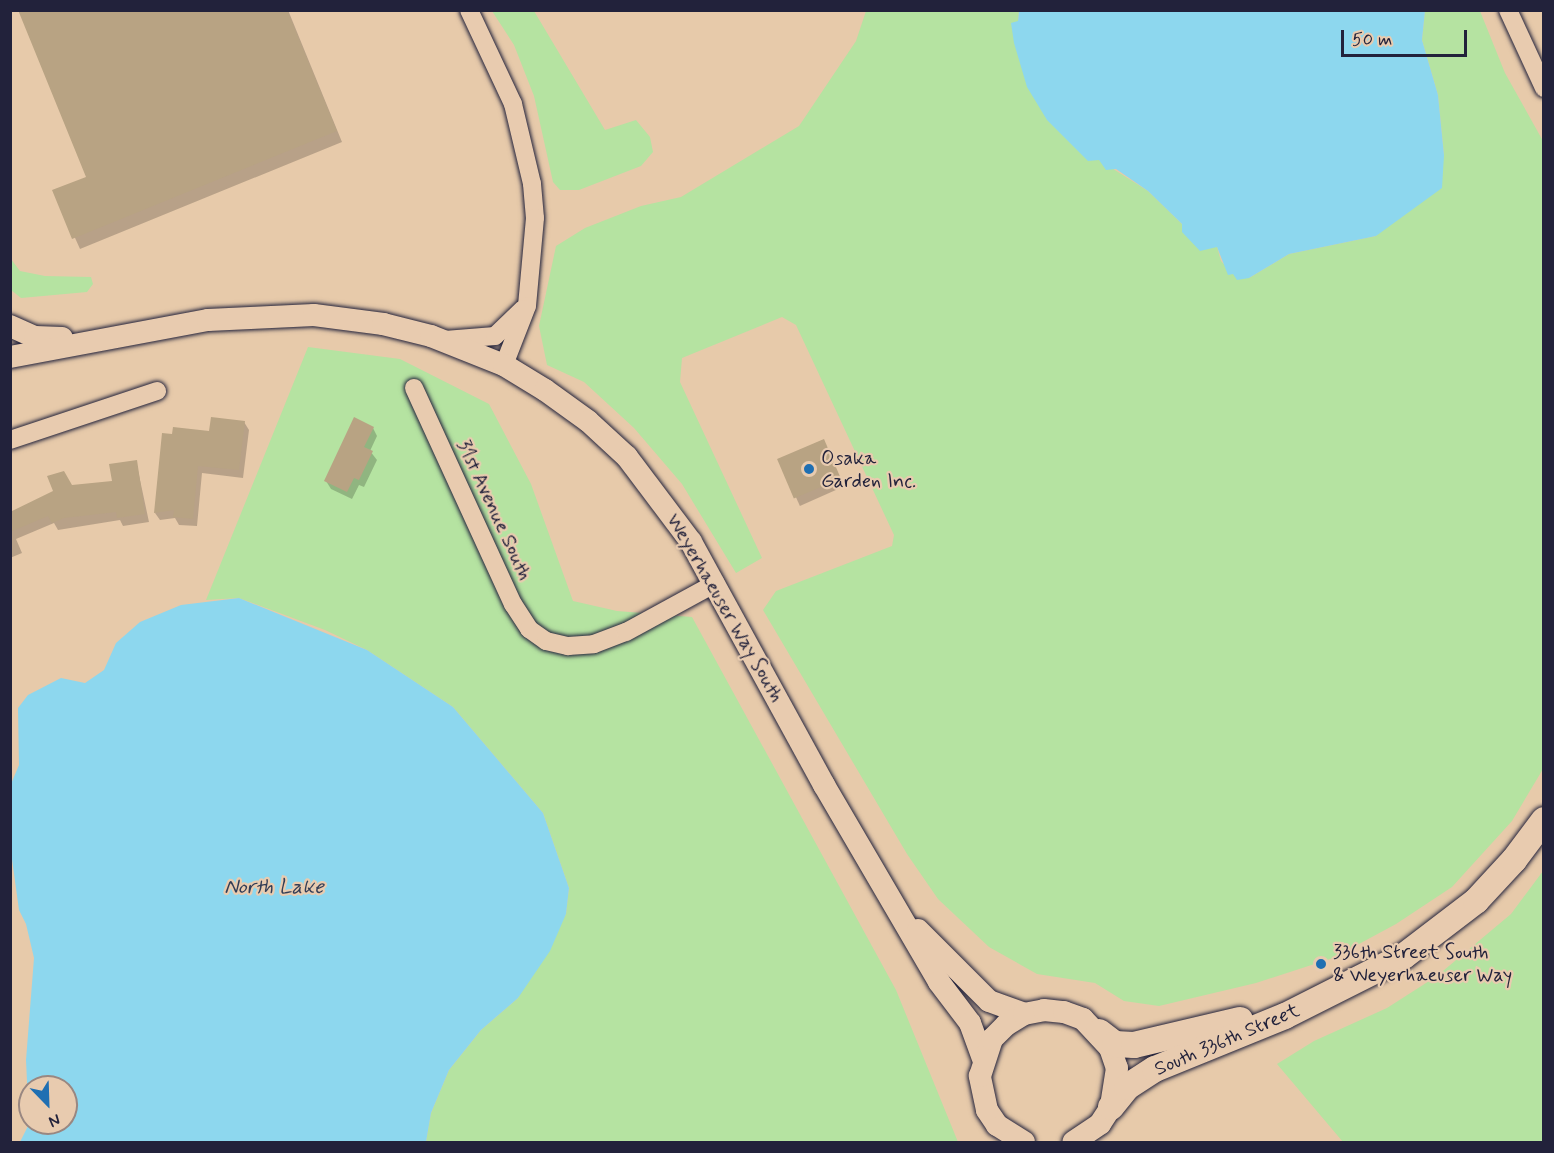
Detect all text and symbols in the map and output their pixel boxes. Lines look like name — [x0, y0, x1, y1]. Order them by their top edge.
scale bar — [1344, 18, 1470, 56]
text: 50 m — [1352, 28, 1392, 52]
street label: 31st Avenue South — [452, 438, 536, 582]
place label: Osaka Garden Inc. — [821, 446, 920, 493]
marker: Osaka Garden Inc. — [802, 462, 816, 476]
street label: Weyerhaeuser Way South — [661, 509, 789, 707]
water label: North Lake — [224, 874, 324, 900]
place label: 336th Street South & Weyerhaeuser Way — [1333, 940, 1515, 987]
marker: 336th Street South & Weyerhaeuser Way — [1314, 957, 1328, 971]
street label: South 336th Street — [1151, 999, 1303, 1081]
north arrow — [18, 1075, 78, 1135]
text: N — [45, 1108, 63, 1132]

